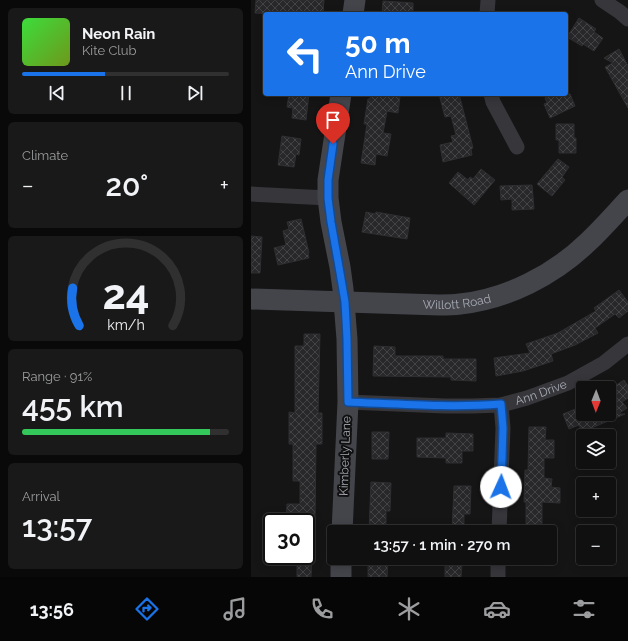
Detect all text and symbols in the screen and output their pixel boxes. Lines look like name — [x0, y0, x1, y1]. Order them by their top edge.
text: Neon Rain — [82, 25, 155, 43]
text: 50 m — [345, 27, 411, 60]
icon: left — [279, 28, 331, 80]
text: Kite Club — [82, 43, 137, 58]
text: Ann Drive — [345, 61, 426, 82]
icon: previous — [46, 82, 68, 104]
icon: pause — [115, 82, 137, 104]
icon: next — [184, 82, 206, 104]
pin — [316, 103, 350, 144]
icon: arrive — [322, 109, 344, 131]
text: Climate — [22, 148, 68, 163]
text: 20° — [106, 168, 148, 203]
text: − — [22, 172, 34, 198]
text: + — [220, 172, 229, 198]
text: 24 — [102, 270, 149, 319]
street label: Willott Road — [422, 291, 492, 312]
text: km/h — [107, 317, 144, 333]
text: Range · 91% — [22, 369, 92, 384]
street label: Ann Drive — [514, 377, 569, 408]
north arrow — [576, 381, 616, 421]
map controls — [576, 381, 616, 565]
text: 455 km — [22, 389, 124, 424]
street label: Kimberly Lane — [337, 416, 353, 496]
button: layers — [576, 429, 616, 469]
position arrow — [480, 466, 522, 508]
button: + — [576, 477, 616, 517]
text: Arrival — [22, 489, 60, 504]
text: 13:57 — [22, 509, 92, 544]
speed limit sign: 30 — [263, 513, 315, 565]
button: − — [576, 525, 616, 565]
text: 13:57 · 1 min · 270 m — [374, 536, 510, 554]
icon: directions — [133, 595, 161, 623]
icon: music — [221, 595, 249, 623]
icon: phone — [308, 595, 336, 623]
icon: climate — [395, 595, 423, 623]
icon: car — [483, 595, 511, 623]
icon: filters — [570, 595, 598, 623]
text: 13:56 — [30, 599, 74, 620]

